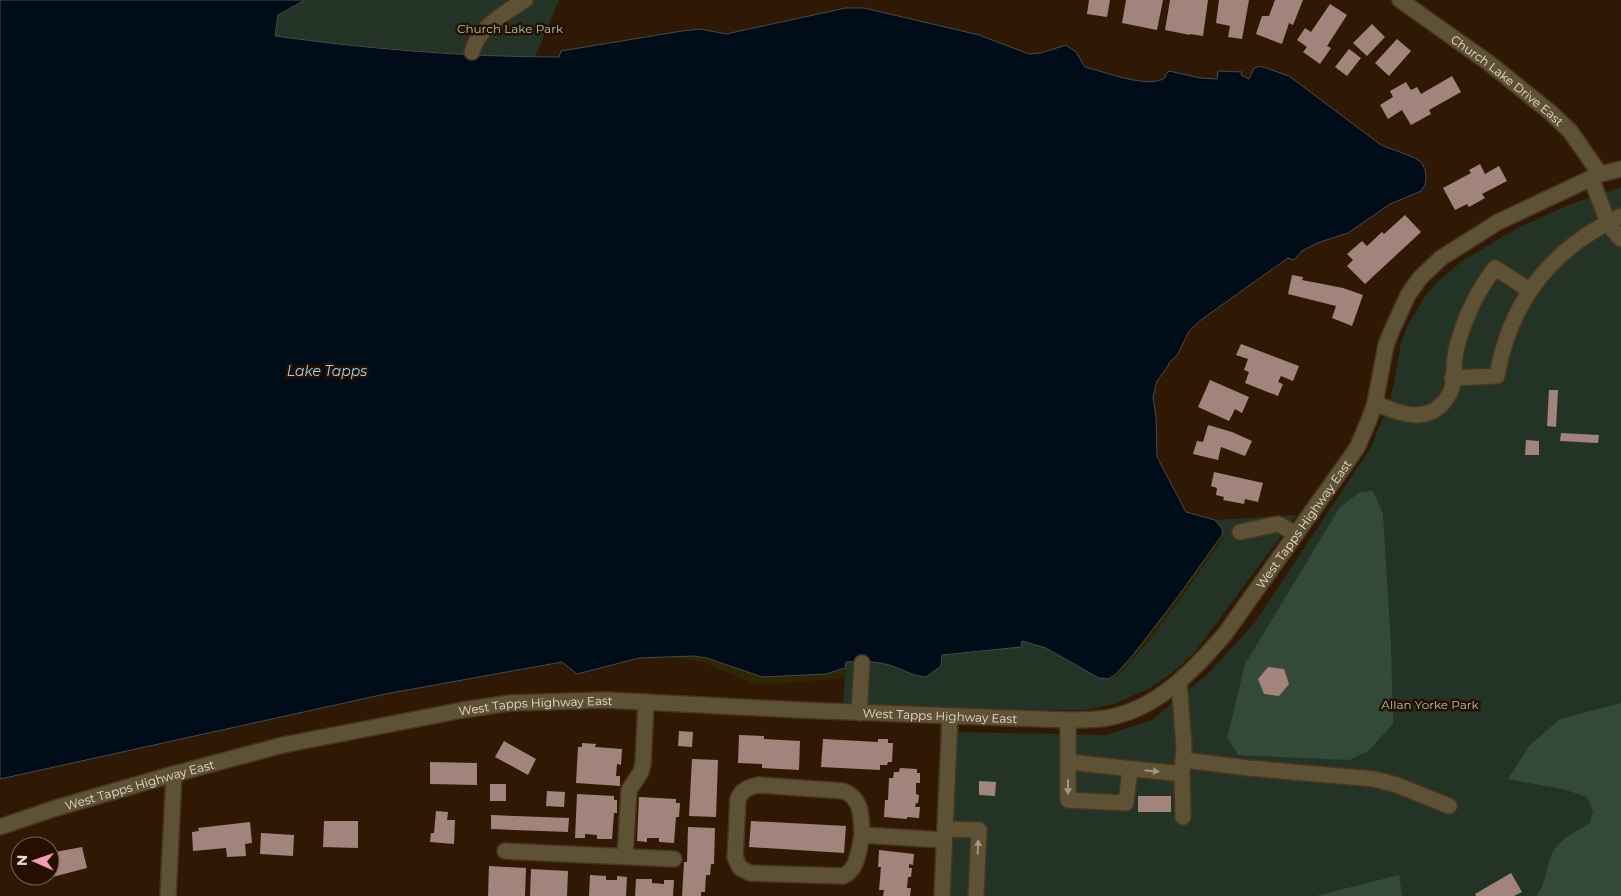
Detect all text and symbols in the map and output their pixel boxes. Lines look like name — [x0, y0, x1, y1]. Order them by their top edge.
park label: Church Lake Park — [457, 21, 564, 36]
street label: Church Lake Drive East — [1448, 31, 1567, 129]
water label: Lake Tapps — [287, 362, 367, 380]
street label: West Tapps Highway East — [1252, 456, 1354, 591]
street label: West Tapps Highway East — [458, 692, 613, 718]
park label: Allan Yorke Park — [1381, 697, 1479, 712]
street label: West Tapps Highway East — [862, 705, 1018, 726]
street label: West Tapps Highway East — [63, 756, 216, 813]
one-way arrow — [1144, 767, 1160, 775]
one-way arrow — [1064, 779, 1072, 795]
north arrow — [10, 836, 60, 886]
one-way arrow — [975, 839, 983, 855]
text: N — [13, 855, 31, 867]

